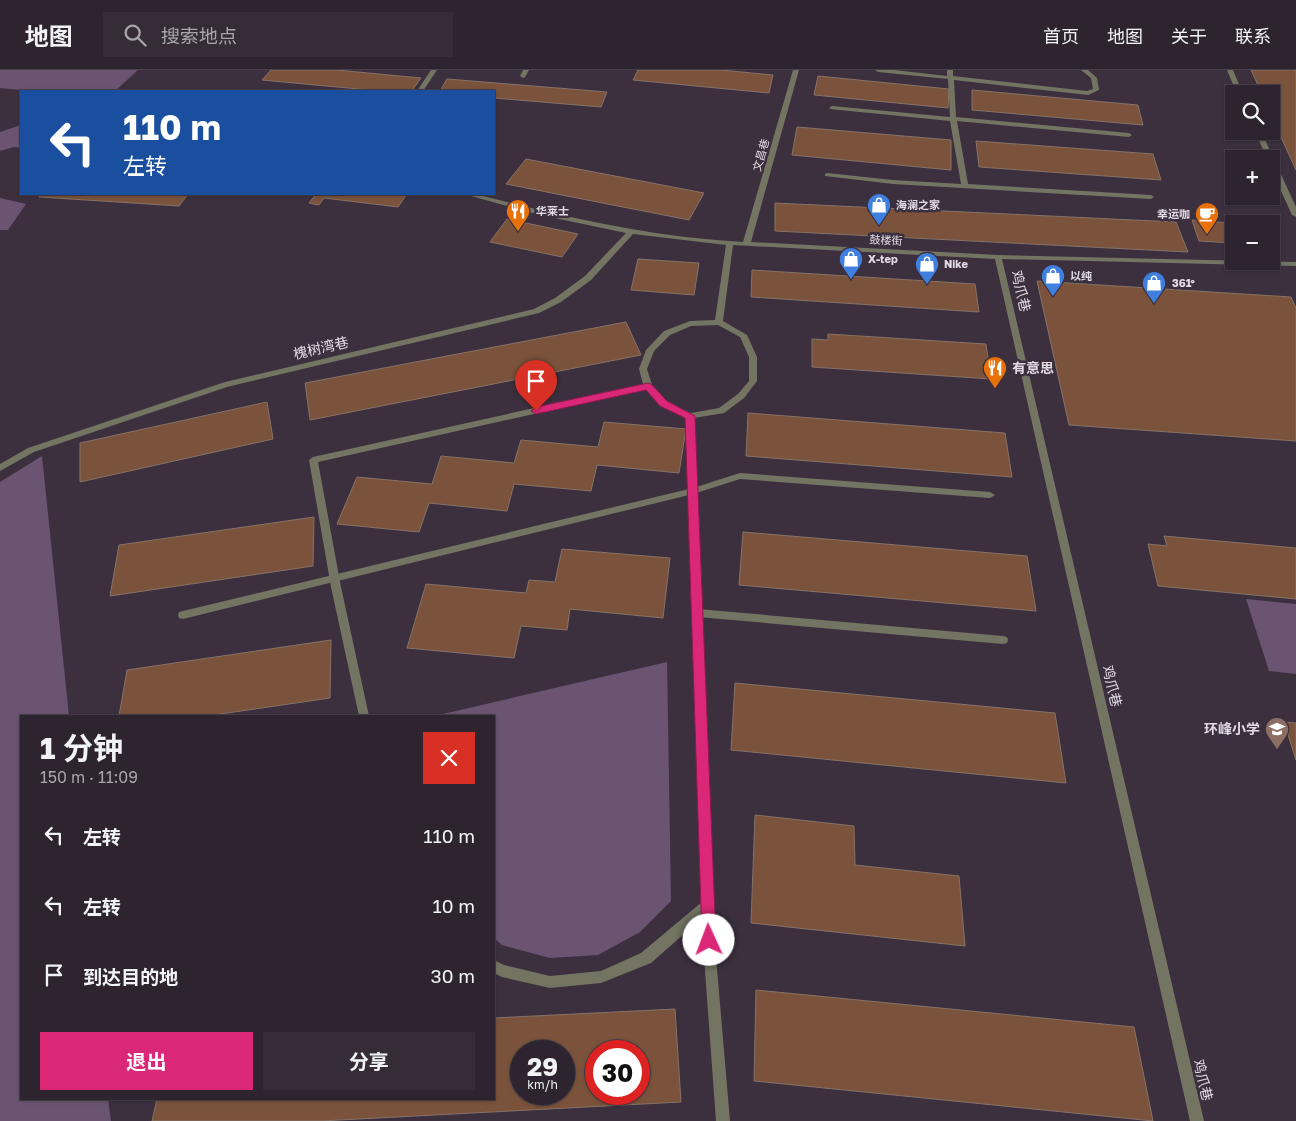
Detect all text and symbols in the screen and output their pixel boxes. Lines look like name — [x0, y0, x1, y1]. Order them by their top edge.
search box — [103, 12, 453, 57]
text: 地图 — [25, 21, 73, 50]
icon: search — [121, 21, 149, 49]
text: 搜索地点 — [161, 24, 237, 47]
text: 首页 — [1043, 25, 1079, 47]
text: 地图 — [1107, 25, 1143, 47]
text: 关于 — [1171, 25, 1207, 47]
text: 联系 — [1235, 25, 1271, 47]
map controls — [1225, 85, 1280, 270]
button: search — [1225, 85, 1280, 140]
text: 110 m — [123, 106, 221, 148]
icon: left — [40, 110, 105, 175]
street label: 文昌巷 — [750, 137, 771, 173]
button: + — [1225, 150, 1280, 205]
text: 左转 — [123, 152, 167, 179]
shop icon: 海澜之家 — [866, 192, 892, 226]
restaurant icon: 华莱士 — [505, 198, 531, 232]
place label: 海澜之家 — [896, 198, 940, 211]
cafe icon: 幸运咖 — [1194, 201, 1220, 235]
place label: 华莱士 — [536, 204, 569, 217]
place label: 幸运咖 — [1157, 207, 1190, 220]
button: − — [1225, 215, 1280, 270]
street label: 鼓楼街 — [869, 232, 903, 247]
shop icon: X-tep — [838, 246, 864, 280]
shop icon: Nike — [914, 251, 940, 285]
place label: X-tep — [868, 252, 898, 265]
place label: Nike — [944, 257, 969, 270]
shop icon: 以纯 — [1040, 263, 1066, 297]
street label: 鸡爪巷 — [1008, 269, 1034, 313]
place label: 以纯 — [1070, 269, 1092, 282]
shop icon: 361° — [1141, 270, 1167, 304]
place label: 361° — [1172, 276, 1196, 289]
street label: 槐树湾巷 — [292, 333, 350, 362]
restaurant icon: 有意思 — [982, 355, 1008, 389]
place label: 有意思 — [1012, 359, 1054, 376]
pin — [515, 360, 557, 411]
icon: arrive — [522, 367, 550, 395]
street label: 鸡爪巷 — [1099, 664, 1125, 708]
school or university icon: 环峰小学 — [1264, 716, 1290, 750]
place label: 环峰小学 — [1204, 720, 1260, 737]
text: 1 分钟 — [40, 730, 123, 766]
button: close — [423, 732, 475, 784]
text: 150 m · 11:09 — [40, 767, 138, 787]
icon: left — [40, 821, 68, 849]
text: 110 m — [423, 824, 475, 847]
text: 左转 — [83, 825, 121, 848]
icon: left — [40, 891, 68, 919]
text: 10 m — [432, 894, 475, 917]
text: 左转 — [83, 895, 121, 918]
position arrow — [682, 913, 734, 965]
icon: arrive — [40, 961, 68, 989]
text: 30 m — [431, 964, 475, 987]
text: 到达目的地 — [83, 965, 178, 988]
button: 退出 — [40, 1032, 253, 1090]
button: 分享 — [263, 1032, 475, 1090]
speed limit sign: 30 — [585, 1040, 650, 1105]
text: 29 — [527, 1051, 558, 1082]
street label: 鸡爪巷 — [1190, 1058, 1216, 1102]
text: km/h — [527, 1077, 558, 1092]

